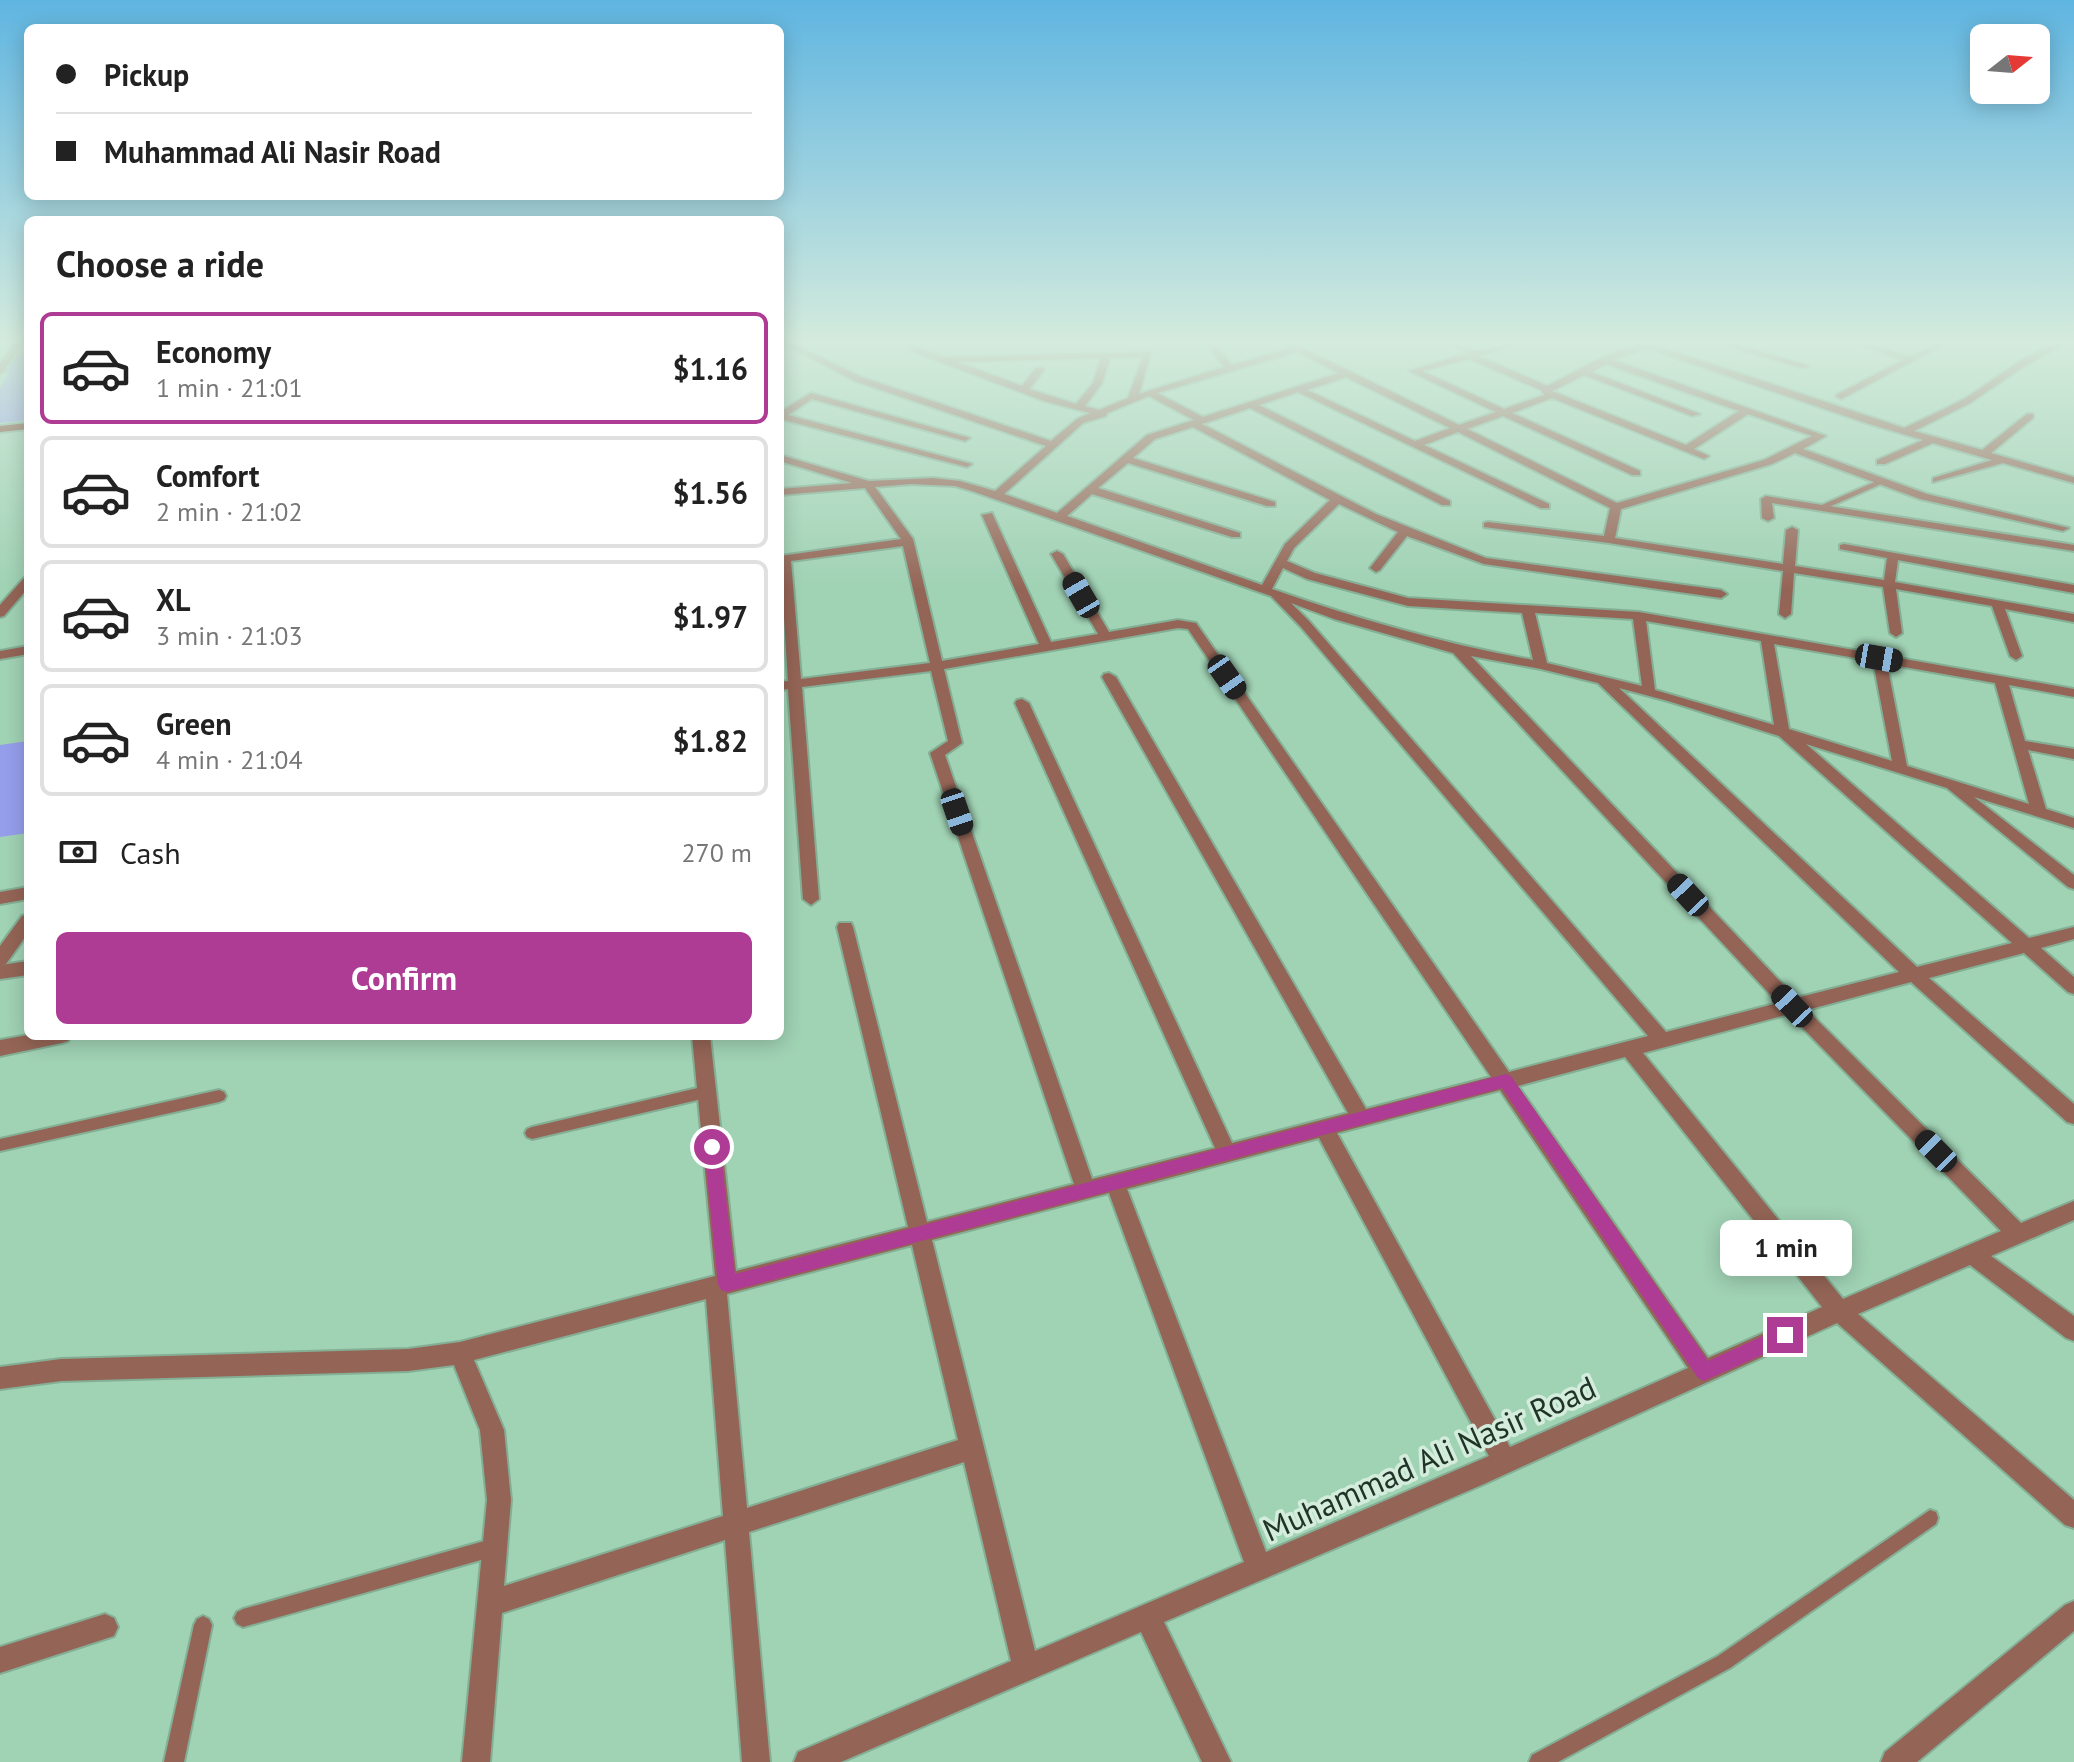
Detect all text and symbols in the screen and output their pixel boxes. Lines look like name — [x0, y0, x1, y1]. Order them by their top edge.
north arrow — [1970, 24, 2050, 104]
map controls — [1970, 24, 2050, 104]
text: Pickup — [104, 55, 189, 94]
text: Muhammad Ali Nasir Road — [104, 132, 441, 171]
text: Choose a ride — [56, 240, 264, 287]
icon: car — [60, 332, 132, 404]
text: Economy — [156, 332, 271, 371]
text: $1.16 — [673, 349, 748, 388]
text: 1 min · 21:01 — [156, 371, 303, 404]
icon: car — [60, 456, 132, 528]
text: Comfort — [156, 456, 259, 495]
text: $1.56 — [673, 473, 748, 512]
text: 2 min · 21:02 — [156, 495, 303, 528]
car — [1059, 568, 1103, 622]
icon: car — [60, 580, 132, 652]
text: XL — [156, 580, 190, 619]
text: $1.97 — [673, 597, 748, 636]
text: 3 min · 21:03 — [156, 619, 303, 652]
car — [1853, 642, 1905, 674]
car — [1203, 650, 1251, 704]
icon: car — [60, 704, 132, 776]
text: Green — [156, 704, 231, 743]
text: $1.82 — [673, 721, 748, 760]
text: 4 min · 21:04 — [156, 743, 303, 776]
car — [938, 785, 976, 839]
icon: cash — [56, 830, 100, 874]
text: Cash — [120, 833, 181, 872]
text: 270 m — [681, 836, 752, 869]
car — [1663, 869, 1713, 921]
button: Confirm — [56, 932, 752, 1024]
car — [1767, 980, 1817, 1032]
car — [1911, 1126, 1961, 1176]
route start — [694, 1129, 730, 1165]
callout: 1 min — [1719, 1219, 1851, 1275]
text: 1 min — [1754, 1231, 1818, 1264]
route end — [1767, 1317, 1803, 1353]
street label: Muhammad Ali Nasir Road — [1256, 1366, 1602, 1550]

